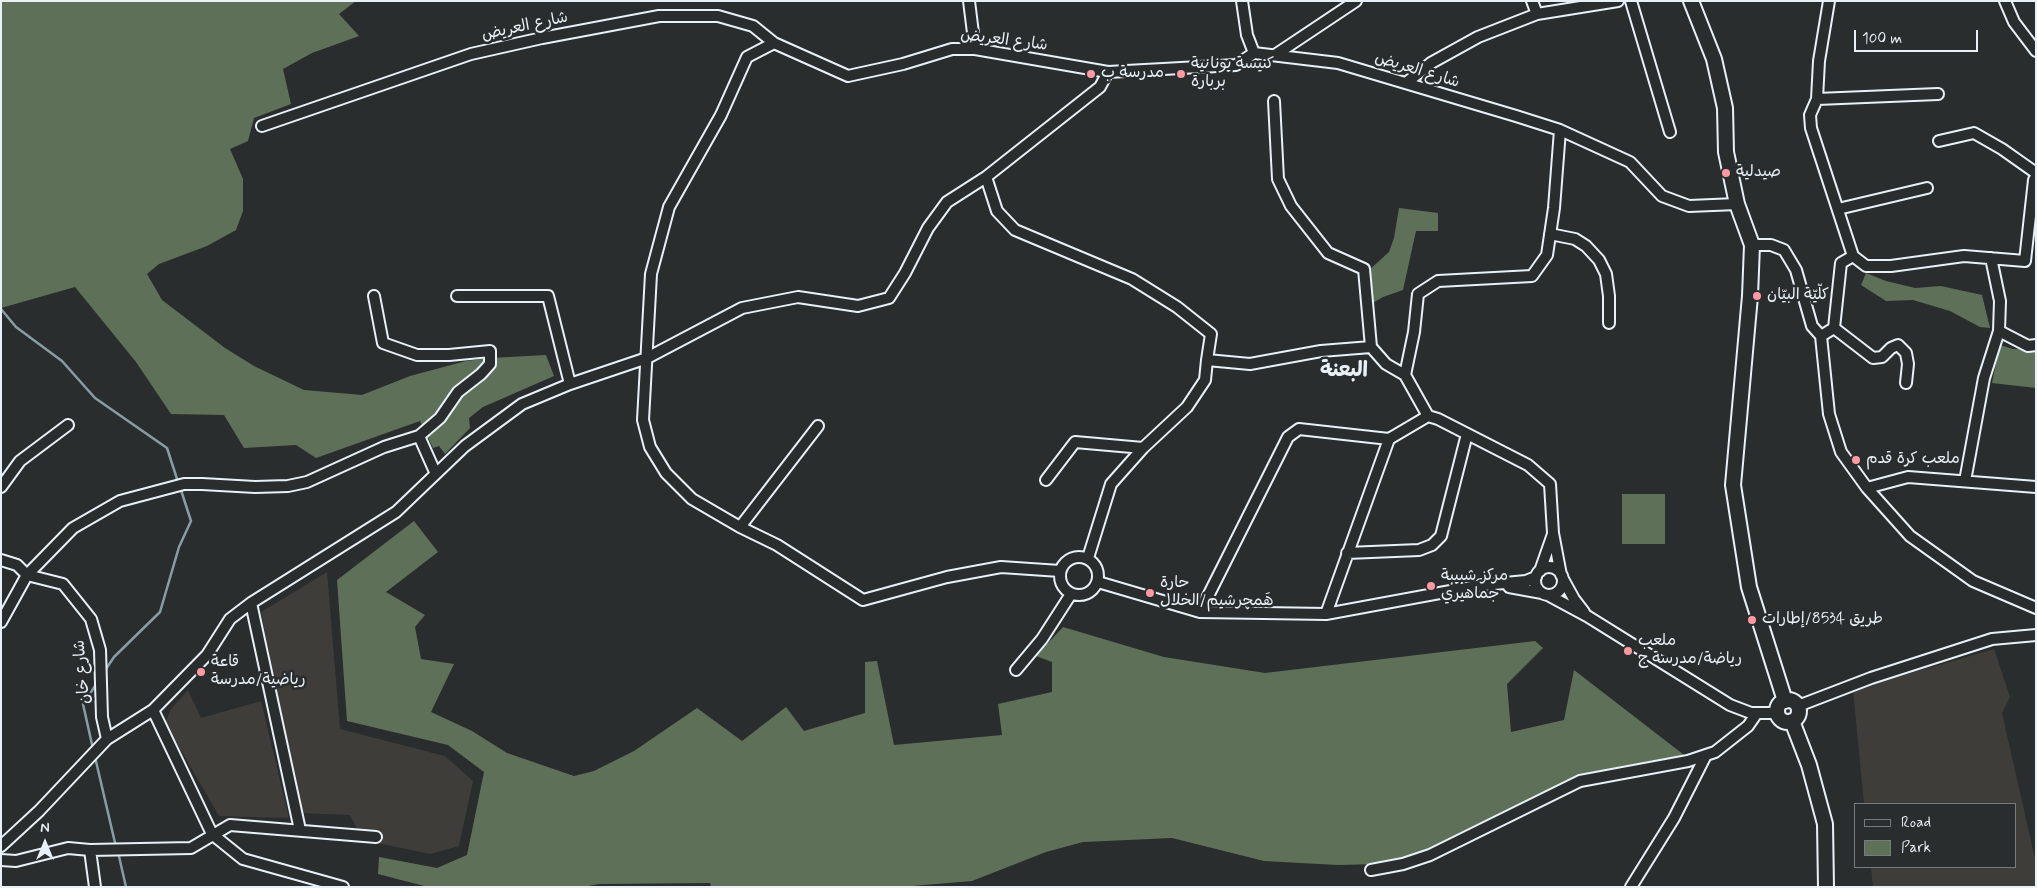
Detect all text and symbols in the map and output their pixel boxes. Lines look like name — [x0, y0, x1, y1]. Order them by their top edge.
street label: شارع العريض — [480, 8, 570, 46]
scale bar — [1857, 20, 1981, 52]
street label: شارع العريض — [959, 26, 1049, 56]
text: 100 m — [1862, 29, 1902, 49]
street label: شارع العريض — [1372, 49, 1462, 93]
place label: كنيسة يونانية بربارة — [1191, 55, 1274, 93]
place label: مدرسة ب — [1101, 64, 1164, 84]
marker: مدرسة ب — [1085, 68, 1097, 80]
marker: كنيسة يونانية بربارة — [1175, 68, 1187, 80]
place label: صيدلية — [1736, 163, 1781, 183]
marker: صيدلية — [1720, 167, 1732, 179]
place label: كلّيّة البيّان — [1767, 286, 1829, 306]
marker: كلّيّة البيّان — [1751, 290, 1763, 302]
district label: البعنة — [1320, 359, 1368, 385]
place label: ملعب كرة قدم — [1866, 450, 1960, 470]
marker: ملعب كرة قدم — [1850, 454, 1862, 466]
place label: مركز شبيبة جماهيري — [1441, 567, 1508, 605]
place label: حارة هَمچرشيم/الخلال — [1160, 574, 1274, 612]
marker: مركز شبيبة جماهيري — [1425, 580, 1437, 592]
marker: حارة هَمچرشيم/الخلال — [1144, 587, 1156, 599]
place label: طريق 8534/إطارات — [1762, 610, 1883, 630]
marker: طريق 8534/إطارات — [1746, 614, 1758, 626]
place label: ملعب رياضة/مدرسة ج — [1638, 632, 1742, 670]
street label: شارع خان — [71, 639, 95, 705]
marker: ملعب رياضة/مدرسة ج — [1622, 645, 1634, 657]
place label: قاعة رياضية/مدرسة — [211, 653, 306, 691]
marker: قاعة رياضية/مدرسة — [195, 666, 207, 678]
legend — [1854, 803, 2017, 868]
text: Road — [1901, 813, 1931, 833]
north arrow — [20, 818, 70, 868]
text: N — [40, 819, 50, 837]
text: Park — [1901, 838, 1931, 858]

